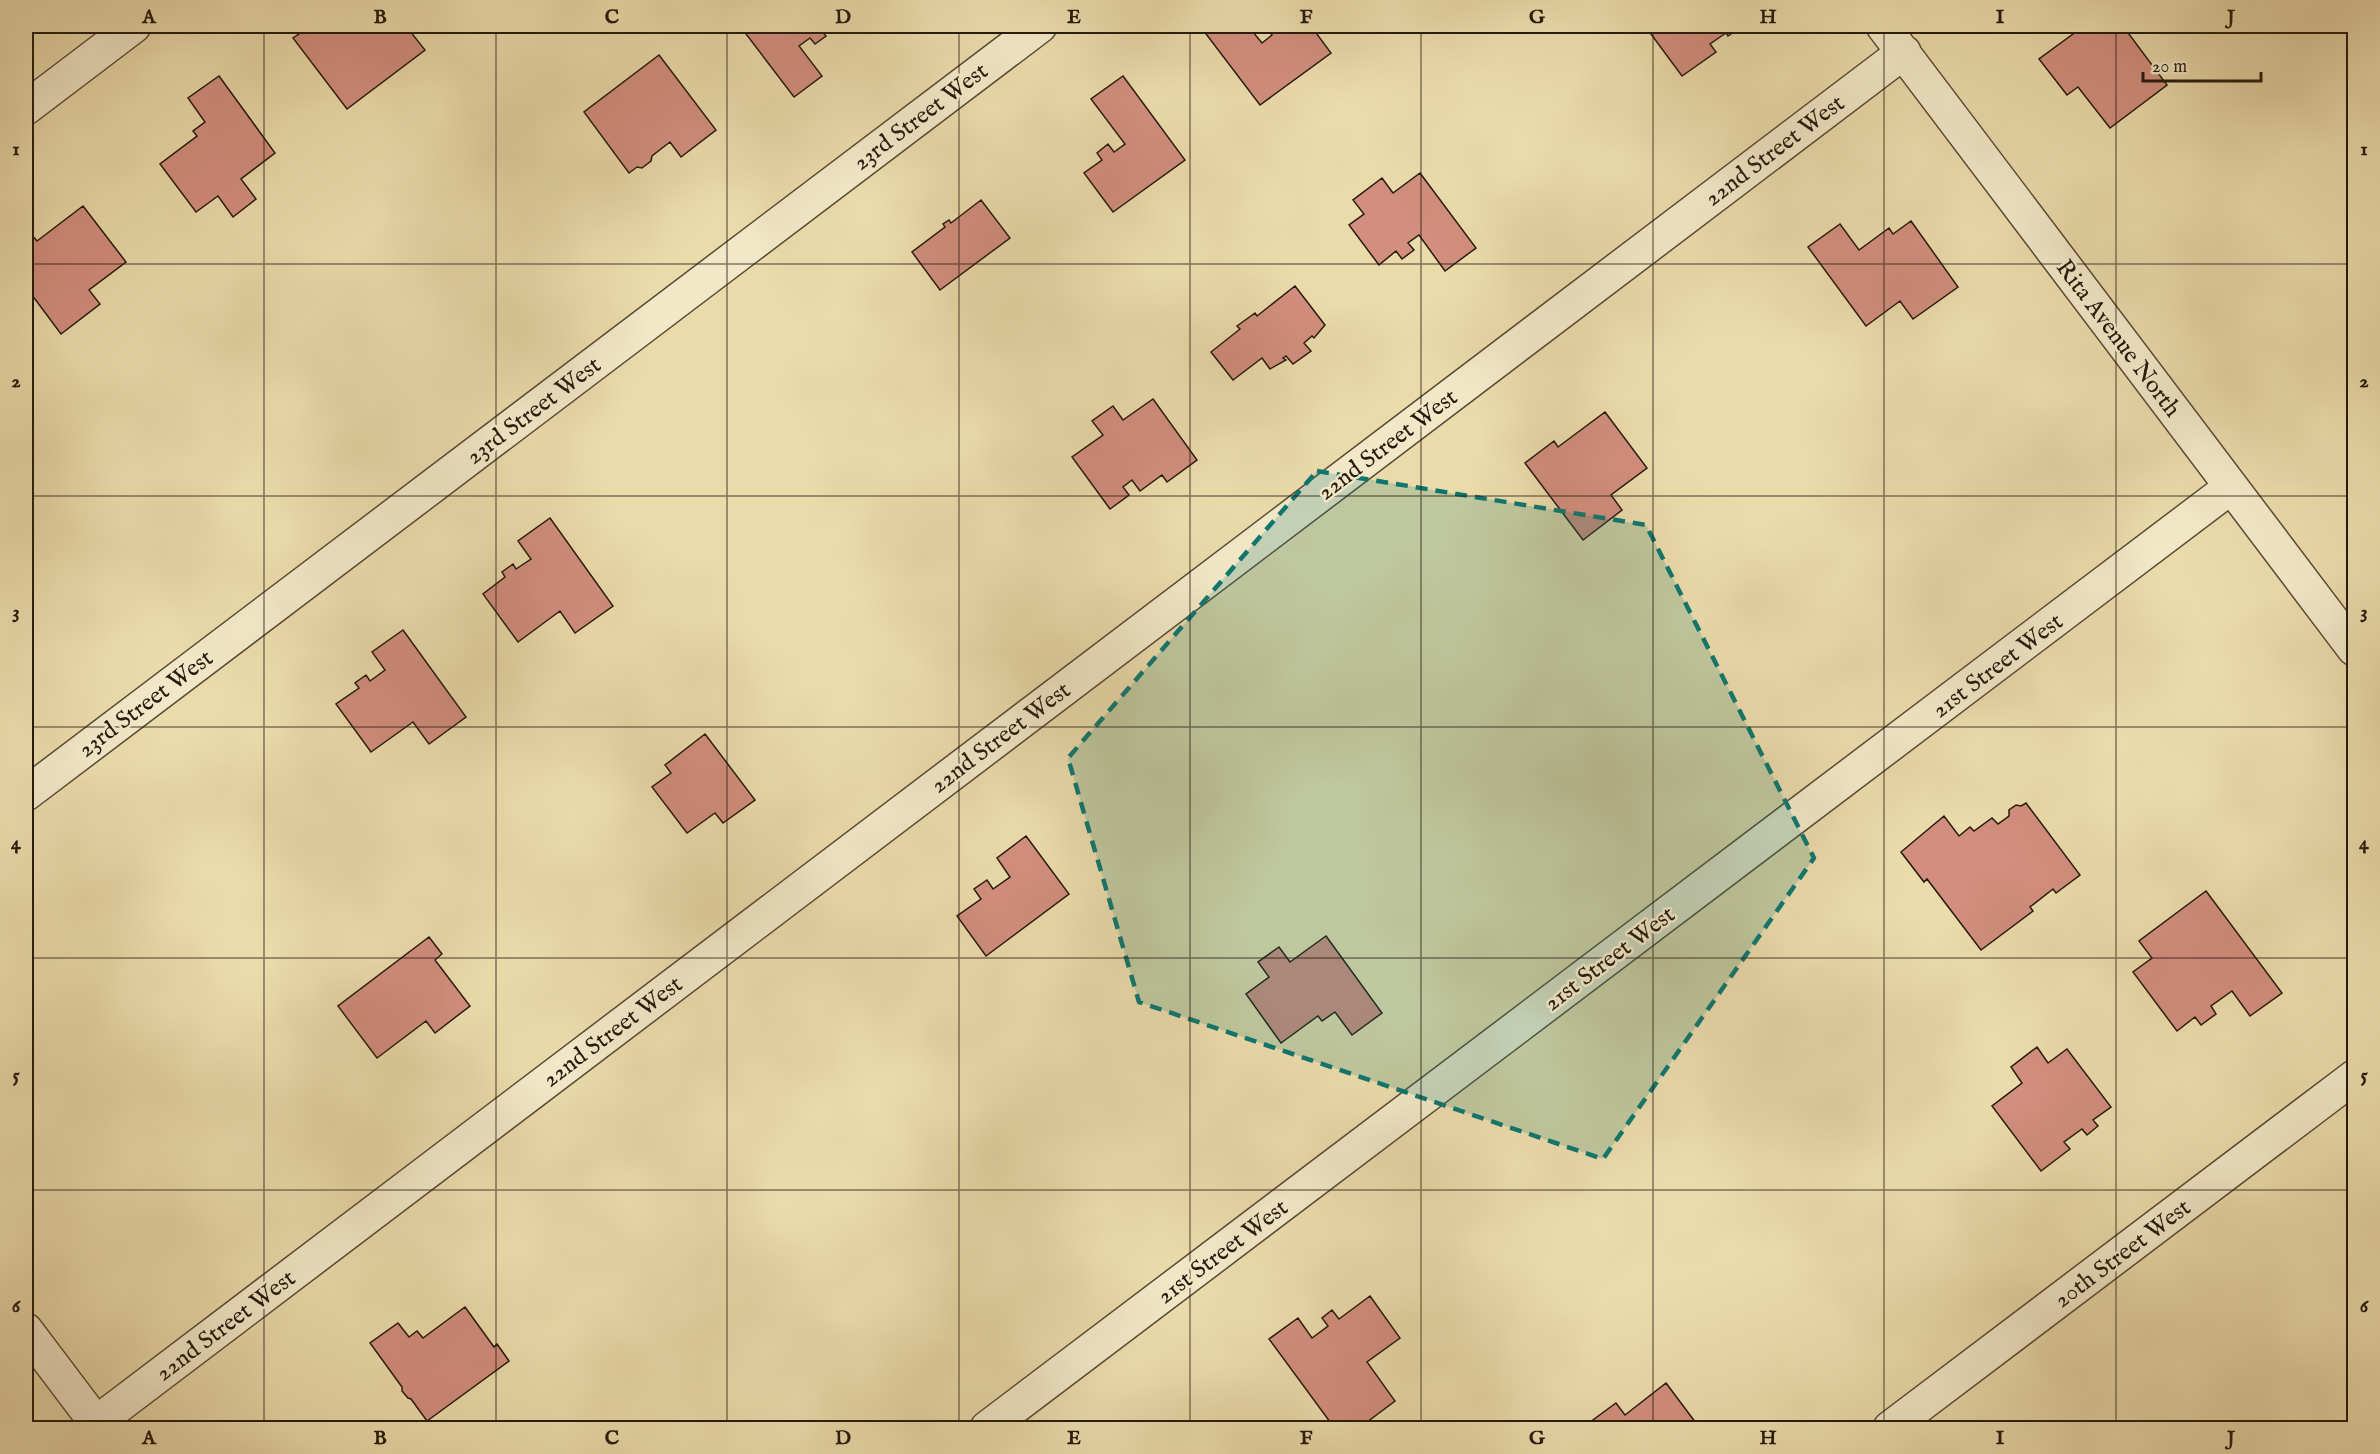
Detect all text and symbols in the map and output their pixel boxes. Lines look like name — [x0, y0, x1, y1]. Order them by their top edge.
text: A — [141, 5, 157, 30]
text: B — [373, 5, 387, 30]
text: C — [605, 5, 619, 30]
text: D — [835, 5, 851, 30]
text: E — [1067, 5, 1081, 30]
text: F — [1300, 5, 1313, 30]
text: G — [1529, 5, 1546, 30]
text: H — [1759, 5, 1777, 30]
text: I — [1996, 5, 2005, 30]
text: J — [2224, 5, 2236, 30]
scale bar — [2143, 45, 2262, 83]
street label: 23rd Street West — [847, 56, 995, 178]
text: 20 m — [2152, 56, 2187, 79]
street label: 22nd Street West — [1699, 88, 1851, 214]
text: 1 — [12, 137, 20, 162]
text: 1 — [2360, 137, 2368, 162]
street label: Rita Avenue North — [2048, 254, 2187, 424]
street label: 23rd Street West — [460, 350, 608, 472]
text: 2 — [11, 369, 21, 394]
text: 2 — [2359, 369, 2369, 394]
street label: 22nd Street West — [1312, 382, 1464, 508]
text: 3 — [12, 600, 20, 625]
text: 3 — [2360, 600, 2368, 625]
street label: 21st Street West — [1926, 607, 2070, 726]
street label: 23rd Street West — [72, 643, 220, 765]
street label: 22nd Street West — [925, 675, 1077, 801]
text: 4 — [11, 831, 22, 856]
text: 4 — [2359, 831, 2370, 856]
street label: 21st Street West — [1538, 900, 1682, 1019]
street label: 22nd Street West — [537, 969, 689, 1095]
text: 5 — [12, 1063, 20, 1088]
text: 5 — [2360, 1063, 2368, 1088]
street label: 21st Street West — [1151, 1193, 1295, 1312]
street label: 20th Street West — [2048, 1193, 2198, 1316]
street label: 22nd Street West — [150, 1263, 302, 1389]
text: 6 — [12, 1294, 22, 1319]
text: 6 — [2360, 1294, 2370, 1319]
text: A — [141, 1426, 157, 1451]
text: B — [373, 1426, 387, 1451]
text: C — [605, 1426, 619, 1451]
text: D — [835, 1426, 851, 1451]
text: E — [1067, 1426, 1081, 1451]
text: F — [1300, 1426, 1313, 1451]
text: G — [1529, 1426, 1546, 1451]
text: H — [1759, 1426, 1777, 1451]
text: I — [1996, 1426, 2005, 1451]
text: J — [2224, 1426, 2236, 1451]

